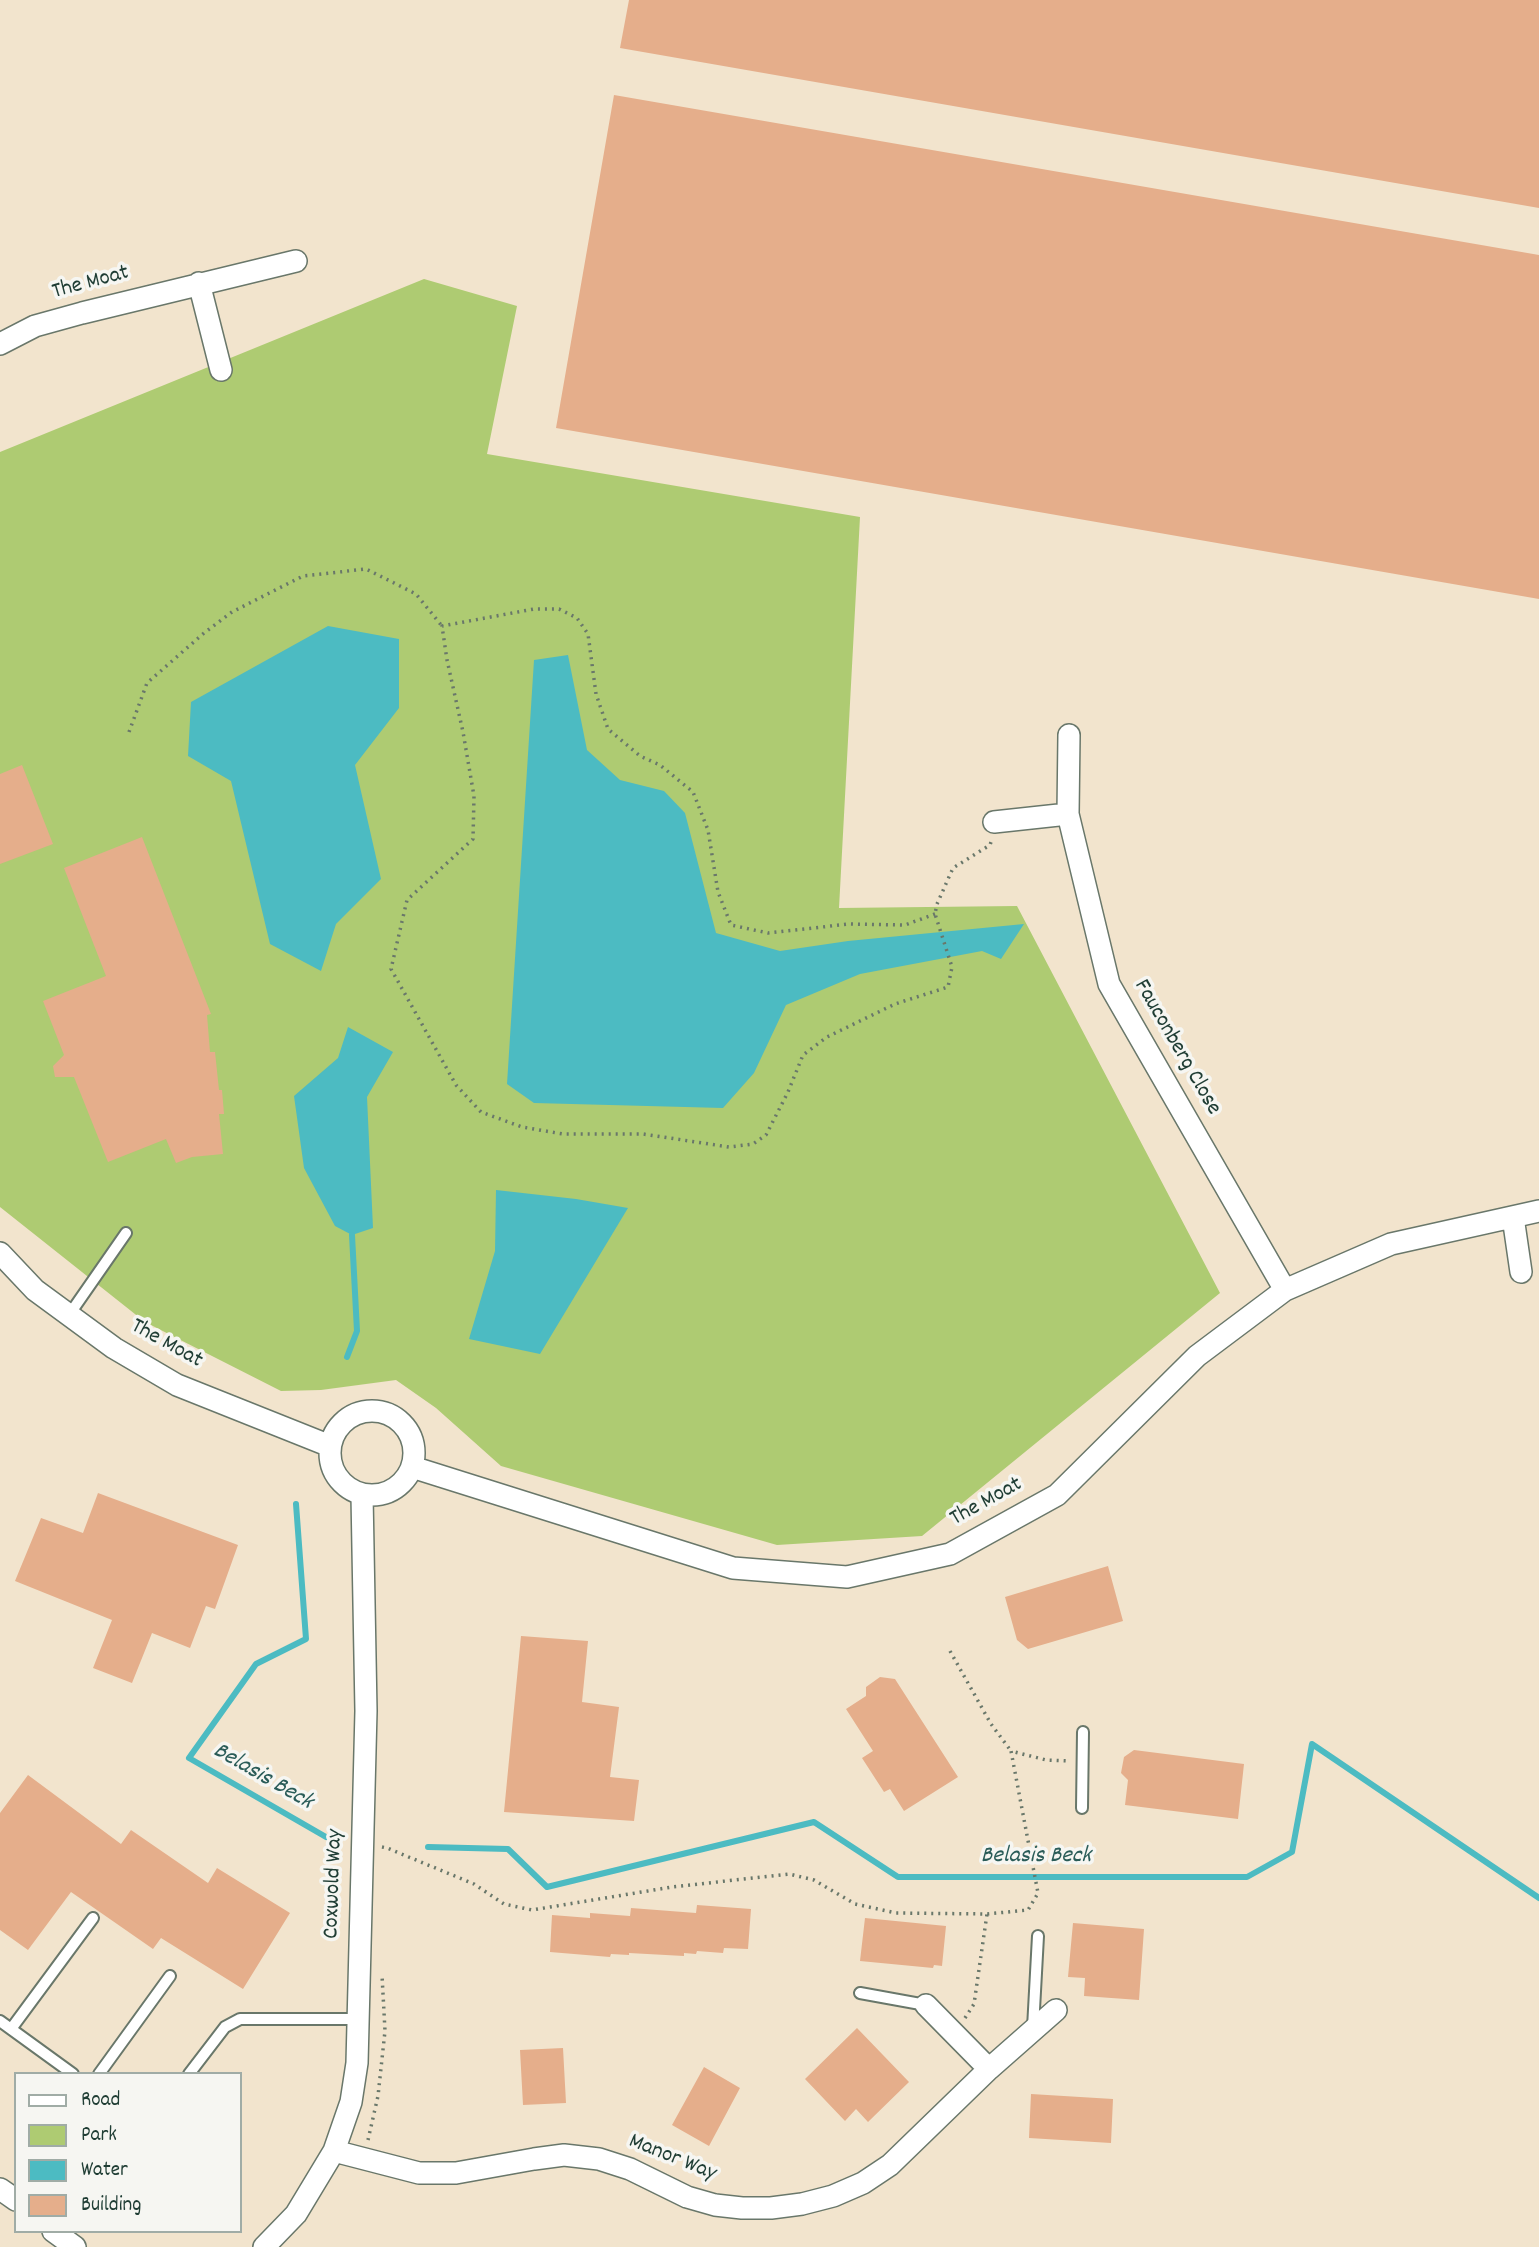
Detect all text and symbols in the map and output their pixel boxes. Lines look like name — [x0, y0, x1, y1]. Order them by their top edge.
street label: The Moat — [50, 261, 132, 307]
street label: Fauconberg Close — [1126, 975, 1226, 1121]
street label: The Moat — [125, 1314, 207, 1376]
street label: The Moat — [946, 1472, 1028, 1534]
water label: Belasis Beck — [207, 1738, 317, 1818]
street label: Coxwold Way — [319, 1829, 351, 1939]
water label: Belasis Beck — [981, 1844, 1091, 1872]
legend — [14, 2072, 242, 2233]
text: Road — [81, 2086, 120, 2116]
text: Park — [81, 2121, 117, 2151]
street label: Manor Way — [624, 2129, 720, 2189]
text: Water — [81, 2156, 128, 2186]
text: Building — [81, 2191, 141, 2221]

